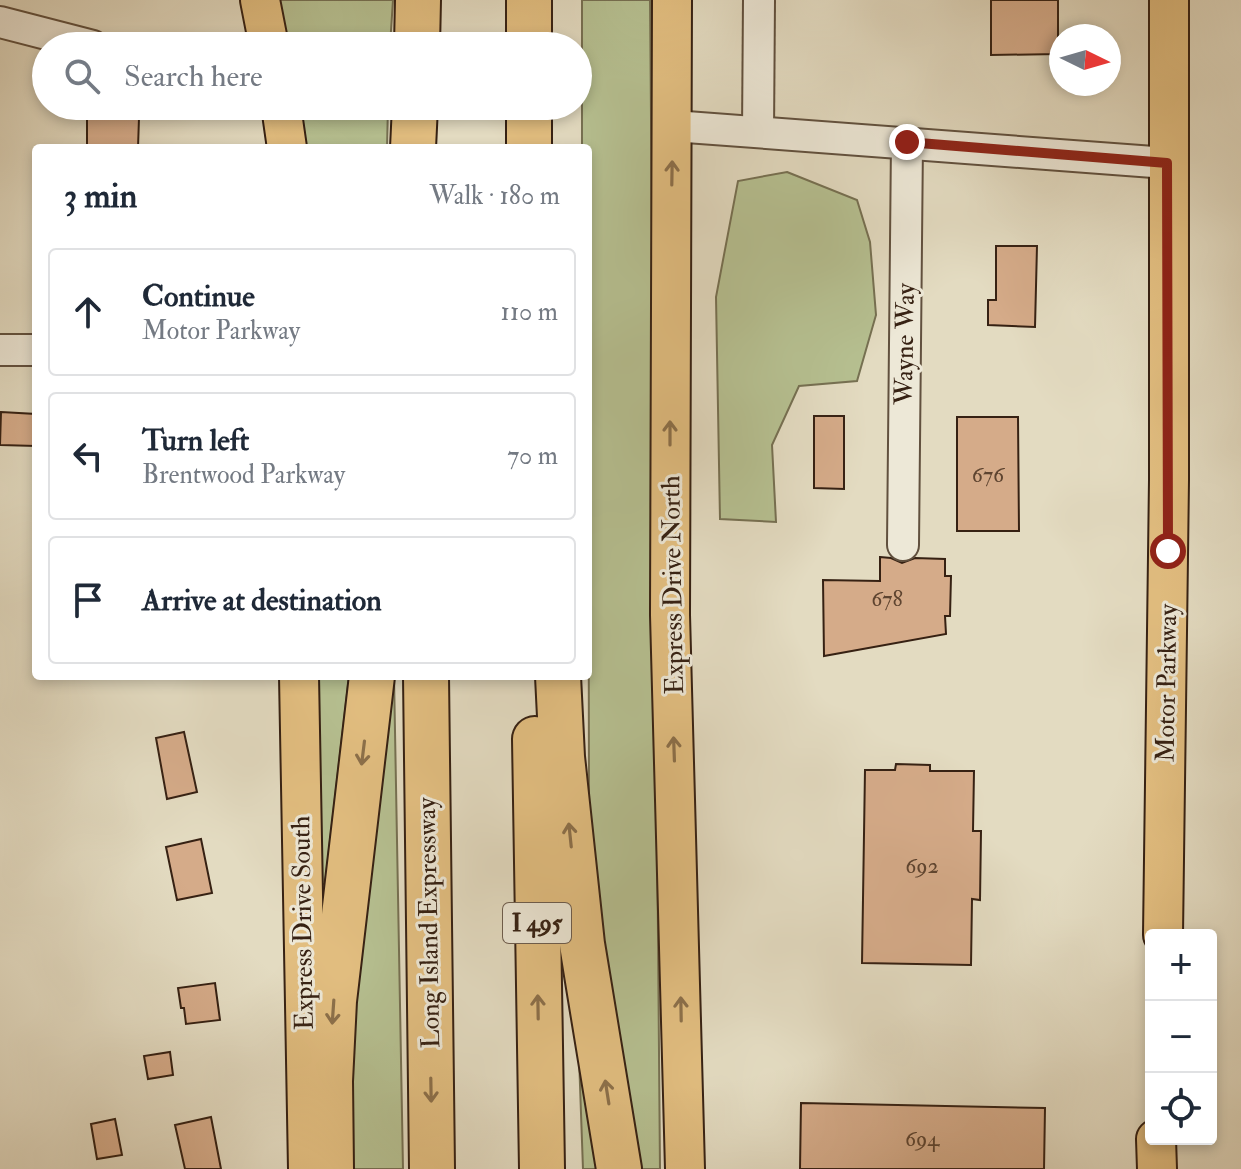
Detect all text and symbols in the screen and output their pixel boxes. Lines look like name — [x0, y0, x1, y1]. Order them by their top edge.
north arrow — [1049, 24, 1121, 96]
search box — [32, 32, 592, 120]
icon: search — [60, 54, 104, 98]
text: Search here — [124, 58, 263, 95]
route end — [889, 124, 925, 160]
one-way arrow — [664, 160, 680, 187]
text: 3 min — [64, 175, 137, 218]
text: Walk · 180 m — [430, 180, 560, 212]
text: Continue — [142, 278, 255, 315]
street label: Wayne Way — [888, 282, 922, 406]
icon: ahead — [66, 290, 110, 334]
text: 110 m — [501, 296, 558, 328]
text: Motor Parkway — [142, 315, 300, 347]
one-way arrow — [662, 420, 678, 447]
text: Turn left — [142, 422, 249, 459]
icon: left — [66, 434, 110, 478]
text: 70 m — [507, 440, 558, 472]
text: Brentwood Parkway — [142, 459, 345, 491]
house number: 676 — [972, 461, 1006, 489]
street label: Express Drive North — [655, 475, 692, 695]
route start — [1150, 533, 1186, 569]
icon: arrive — [66, 578, 110, 622]
text: Arrive at destination — [142, 582, 382, 619]
house number: 678 — [871, 585, 903, 613]
street label: Motor Parkway — [1150, 603, 1184, 762]
one-way arrow — [666, 736, 682, 763]
one-way arrow — [355, 740, 370, 766]
street label: Long Island Expressway — [411, 797, 448, 1049]
street label: Express Drive South — [285, 815, 322, 1030]
one-way arrow — [563, 822, 578, 849]
house number: 692 — [905, 852, 939, 880]
road number: I 495 — [503, 903, 571, 943]
map controls — [1145, 929, 1217, 1145]
button: + — [1145, 929, 1217, 1001]
one-way arrow — [531, 994, 546, 1021]
one-way arrow — [673, 996, 688, 1023]
one-way arrow — [325, 998, 340, 1025]
button: − — [1145, 1001, 1217, 1073]
button: locate — [1145, 1073, 1217, 1145]
one-way arrow — [423, 1076, 438, 1103]
one-way arrow — [598, 1080, 613, 1105]
house number: 694 — [905, 1125, 940, 1153]

